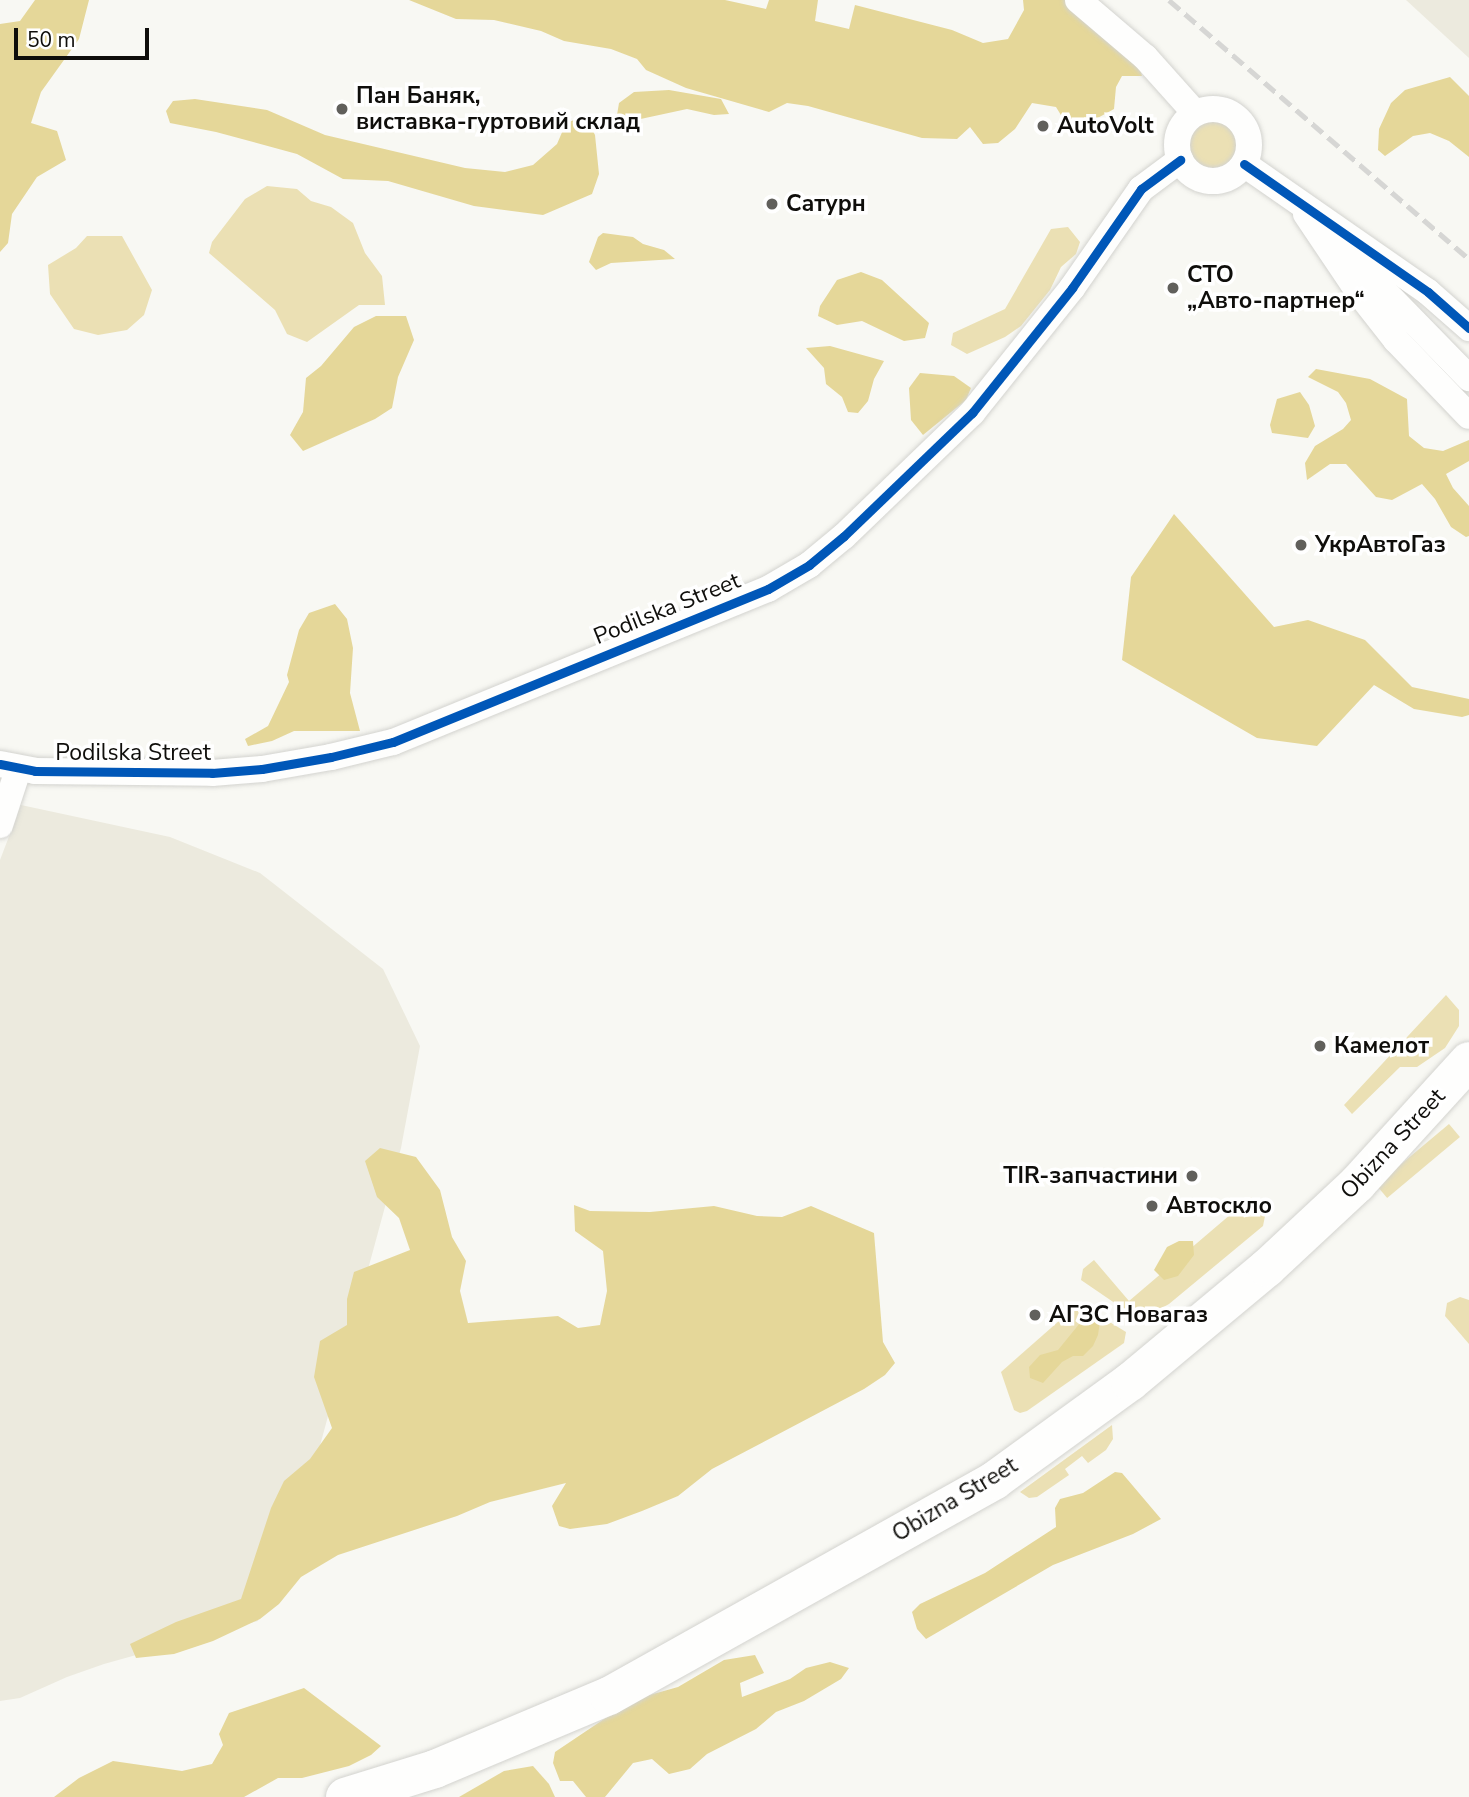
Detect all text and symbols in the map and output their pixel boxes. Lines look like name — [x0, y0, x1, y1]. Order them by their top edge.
scale bar — [18, 14, 152, 58]
text: 50 m — [27, 26, 76, 54]
place label: Пан Баняк, виставка-гуртовий склад — [356, 82, 640, 136]
marker: Пан Баняк, виставка-гуртовий склад — [334, 101, 350, 117]
place label: AutoVolt — [1057, 112, 1153, 140]
marker: AutoVolt — [1035, 118, 1051, 134]
place label: Сатурн — [786, 190, 866, 218]
marker: Сатурн — [764, 196, 780, 212]
place label: СТО „Авто-партнер“ — [1187, 261, 1365, 315]
marker: СТО „Авто-партнер“ — [1165, 280, 1181, 296]
place label: УкрАвтоГаз — [1315, 531, 1446, 559]
marker: УкрАвтоГаз — [1293, 537, 1309, 553]
street label: Podilska Street — [590, 567, 744, 651]
street label: Podilska Street — [55, 739, 211, 767]
place label: Камелот — [1334, 1032, 1429, 1060]
marker: Камелот — [1312, 1038, 1328, 1054]
street label: Obizna Street — [1335, 1083, 1451, 1205]
place label: TIR-запчастини — [1003, 1162, 1178, 1190]
marker: TIR-запчастини — [1184, 1168, 1200, 1184]
place label: Автоскло — [1166, 1192, 1272, 1220]
marker: Автоскло — [1144, 1198, 1160, 1214]
place label: АГЗС Новагаз — [1049, 1301, 1208, 1329]
marker: АГЗС Новагаз — [1027, 1307, 1043, 1323]
street label: Obizna Street — [887, 1452, 1023, 1548]

